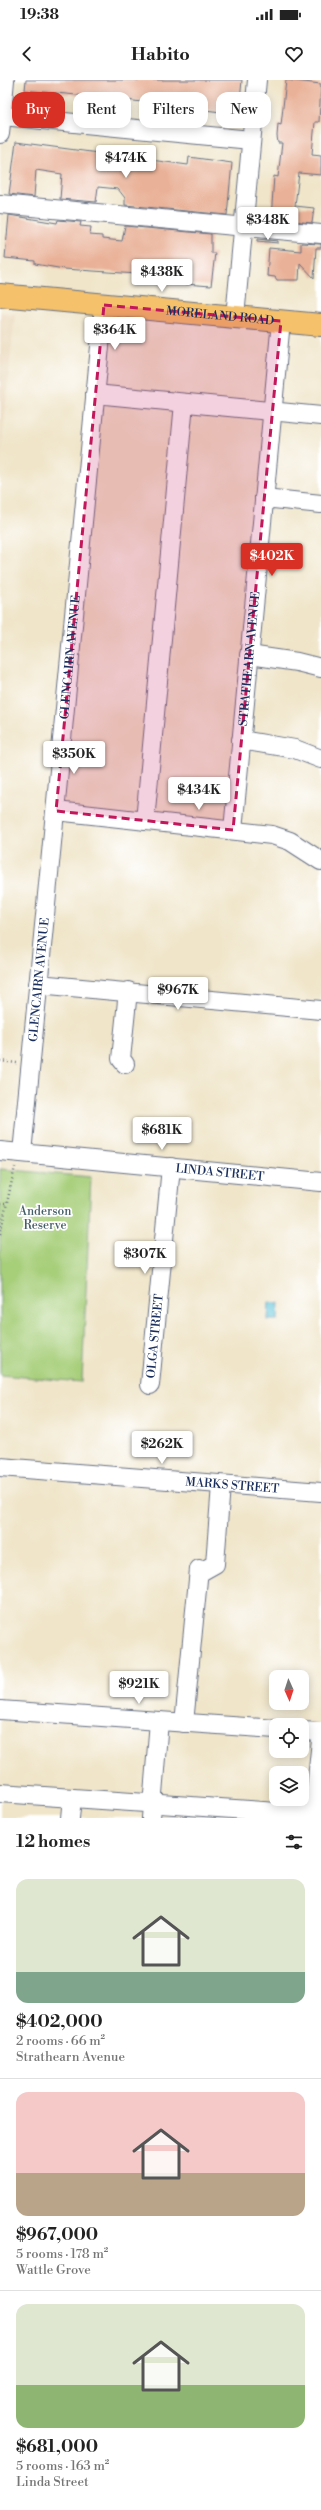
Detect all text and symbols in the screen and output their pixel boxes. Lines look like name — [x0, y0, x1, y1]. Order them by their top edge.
text: 19:38 — [20, 5, 59, 24]
icon: back — [16, 43, 38, 65]
text: Habito — [131, 43, 190, 66]
icon: heart — [283, 43, 305, 65]
chip: Buy — [12, 92, 65, 128]
chip: Rent — [73, 92, 131, 128]
chip: Filters — [139, 92, 208, 128]
chip: New — [216, 92, 271, 128]
pin: $474K — [98, 145, 154, 179]
text: $474K — [105, 150, 147, 166]
pin: $348K — [240, 207, 296, 241]
text: $348K — [246, 212, 290, 228]
pin: $438K — [134, 259, 190, 293]
text: $438K — [140, 264, 184, 280]
street label: MORELAND ROAD — [165, 303, 275, 328]
pin: $364K — [87, 317, 143, 351]
text: $364K — [93, 322, 137, 338]
pin: $402K — [244, 543, 300, 577]
text: $402K — [250, 548, 294, 564]
street label: STRATHEARN AVENUE — [235, 591, 263, 727]
street label: GLENCAIRN AVENUE — [56, 594, 83, 720]
pin: $350K — [46, 741, 102, 775]
text: $350K — [52, 746, 96, 762]
pin: $434K — [171, 777, 227, 811]
text: $434K — [177, 782, 221, 798]
street label: GLENCAIRN AVENUE — [25, 917, 52, 1043]
pin: $967K — [150, 977, 206, 1011]
text: $967K — [157, 982, 199, 998]
pin: $681K — [134, 1117, 190, 1151]
text: $681K — [142, 1122, 182, 1138]
street label: LINDA STREET — [175, 1160, 266, 1184]
park label: Anderson Reserve — [18, 1204, 71, 1233]
pin: $307K — [117, 1241, 173, 1275]
text: $307K — [123, 1246, 167, 1262]
street label: OLGA STREET — [143, 1293, 166, 1379]
pin: $262K — [134, 1431, 190, 1465]
text: $262K — [141, 1436, 183, 1452]
street label: MARKS STREET — [185, 1474, 280, 1496]
north arrow — [269, 1670, 309, 1710]
map controls — [269, 1670, 309, 1806]
pin: $921K — [111, 1671, 167, 1705]
text: $921K — [119, 1676, 159, 1692]
button: locate — [269, 1718, 309, 1758]
button: layers — [269, 1766, 309, 1806]
text: 12 homes — [16, 1831, 90, 1853]
icon: filters — [283, 1831, 305, 1853]
icon: home — [125, 1905, 197, 1977]
text: $402,000 — [16, 2011, 103, 2033]
text: 2 rooms · 66 m² — [16, 2033, 105, 2049]
text: Strathearn Avenue — [16, 2049, 125, 2065]
icon: home — [125, 2118, 197, 2190]
text: $967,000 — [16, 2224, 98, 2246]
text: 5 rooms · 178 m² — [16, 2246, 108, 2262]
text: Wattle Grove — [16, 2262, 91, 2278]
icon: home — [125, 2330, 197, 2402]
text: $681,000 — [16, 2436, 98, 2458]
text: 5 rooms · 163 m² — [16, 2458, 109, 2474]
text: Linda Street — [16, 2474, 89, 2490]

